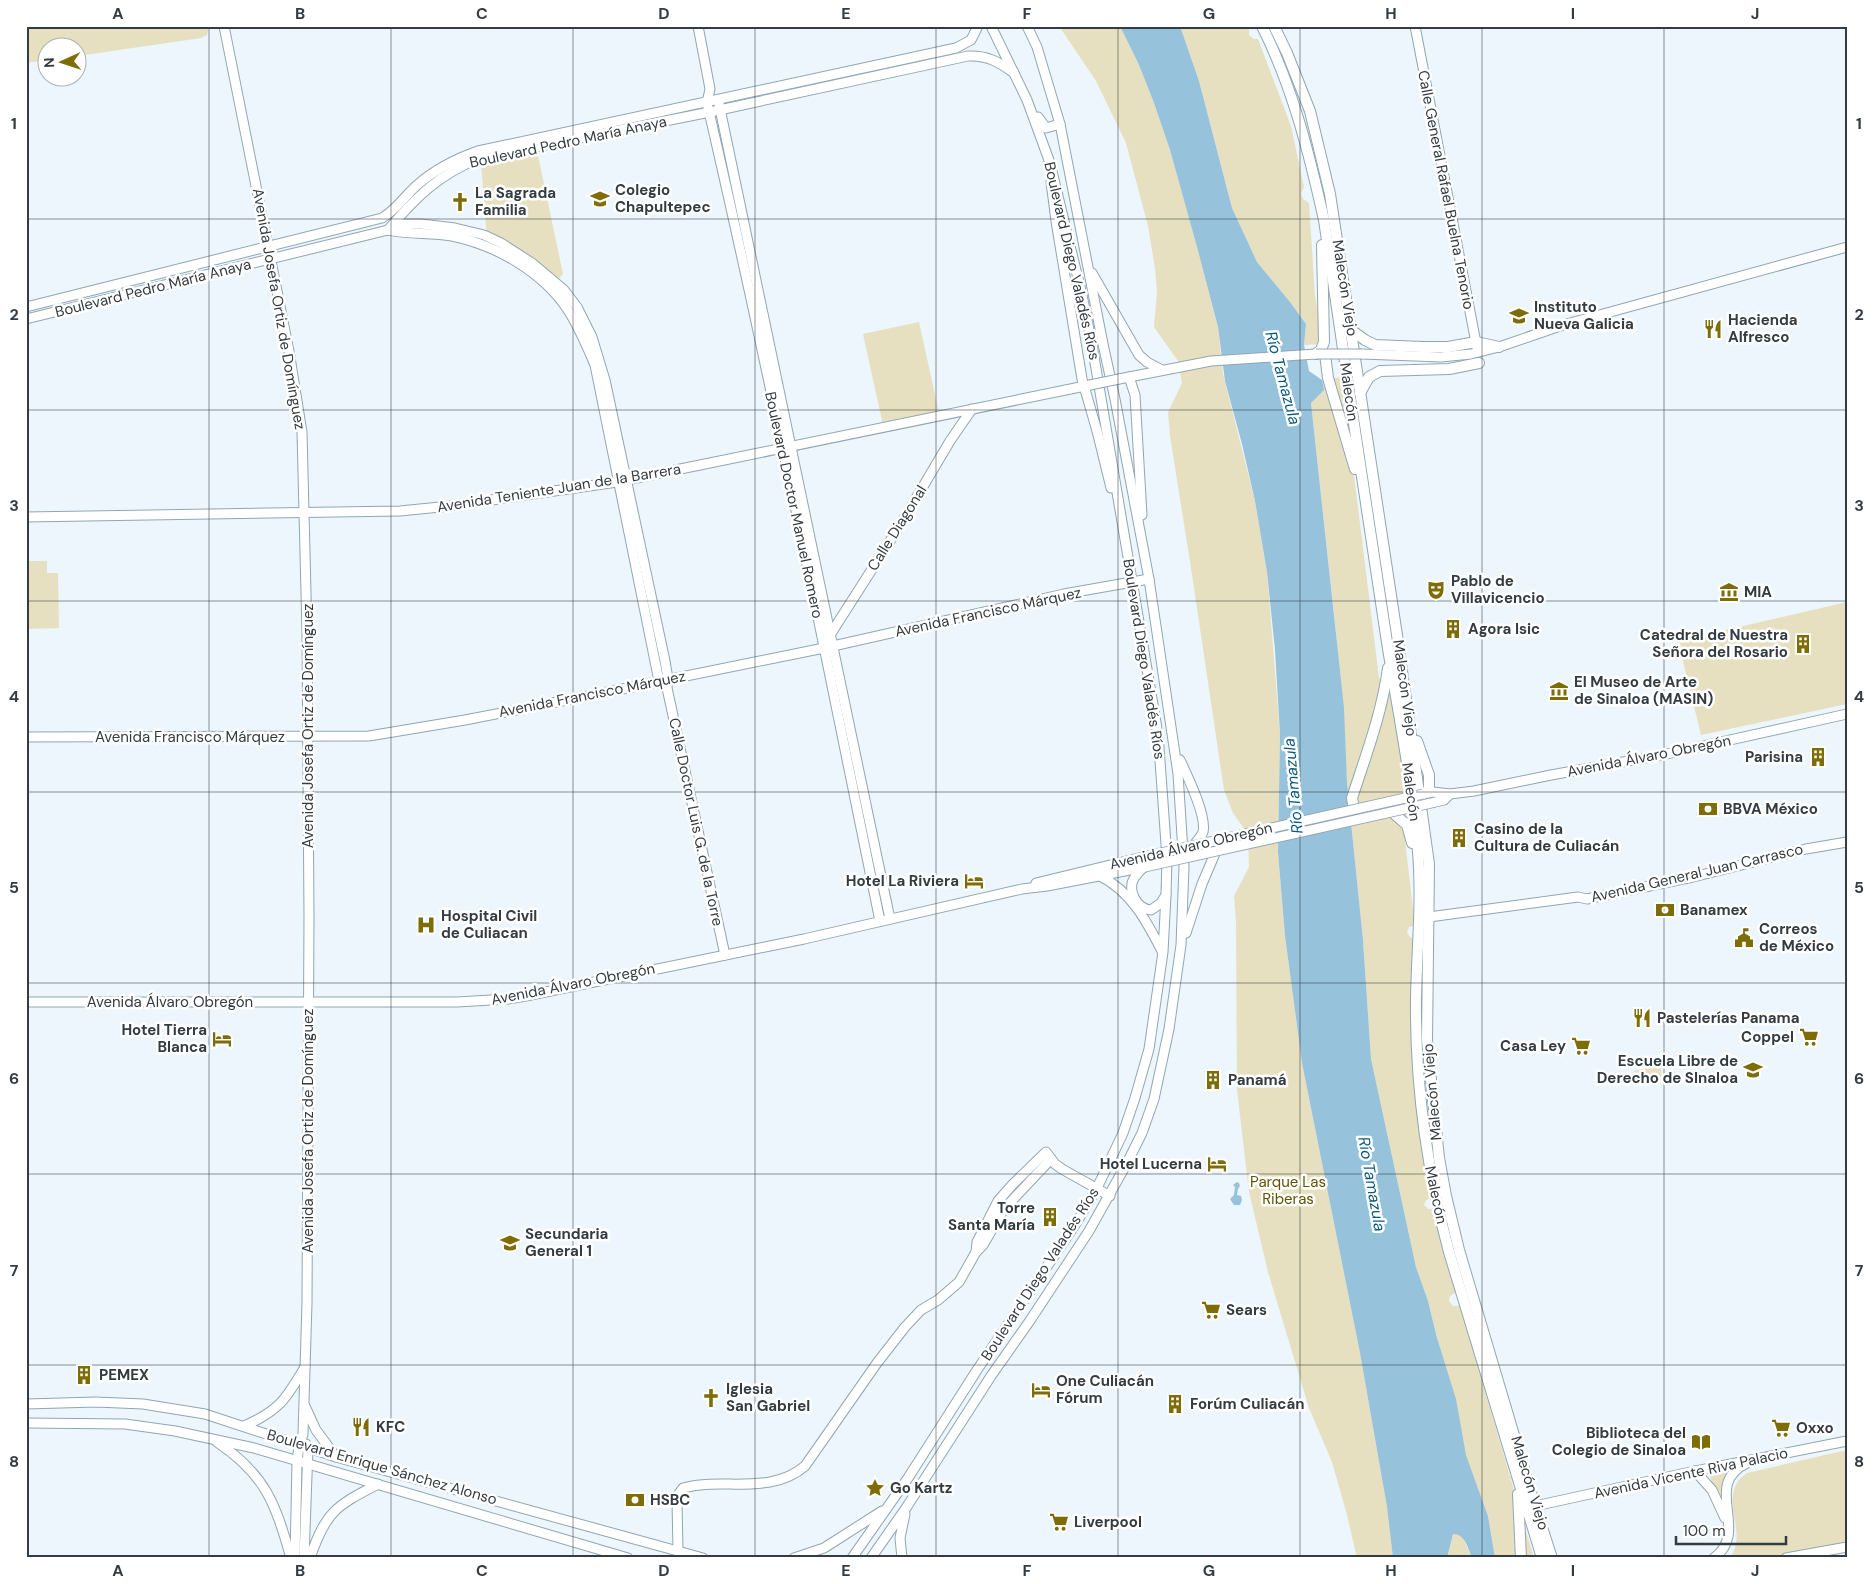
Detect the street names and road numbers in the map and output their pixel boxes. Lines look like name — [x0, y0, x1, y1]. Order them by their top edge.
street label: Calle General Rafael Buelna Tenorio — [1413, 69, 1479, 311]
street label: Boulevard Pedro María Anaya — [468, 111, 668, 173]
street label: Boulevard Diego Valadés Ríos — [1039, 160, 1105, 362]
street label: Avenida Josefa Ortiz de Domínguez — [248, 187, 310, 431]
street label: Malecón Viejo — [1328, 238, 1363, 338]
street label: Boulevard Pedro María Anaya — [53, 254, 253, 322]
street label: Malecón — [1335, 362, 1363, 422]
street label: Boulevard Doctor Manuel Romero — [760, 390, 828, 620]
street label: Avenida Teniente Juan de la Barrera — [436, 459, 682, 517]
street label: Calle Diagonal — [863, 481, 931, 575]
street label: Boulevard Diego Valadés Ríos — [1118, 557, 1170, 761]
street label: Avenida Francisco Márquez — [893, 582, 1083, 642]
street label: Avenida Josefa Ortiz de Domínguez — [298, 604, 318, 848]
street label: Malecón Viejo — [1388, 638, 1422, 738]
street label: Avenida Francisco Márquez — [497, 666, 687, 722]
street label: Calle Doctor Luis G. de la Torre — [664, 716, 728, 928]
street label: Avenida Francisco Márquez — [95, 727, 285, 747]
street label: Avenida Álvaro Obregón — [1565, 730, 1733, 782]
street label: Malecón — [1397, 762, 1425, 822]
street label: Avenida Álvaro Obregón — [1108, 818, 1274, 874]
street label: Avenida General Juan Carrasco — [1589, 839, 1805, 907]
street label: Avenida Álvaro Obregón — [489, 958, 657, 1010]
street label: Avenida Álvaro Obregón — [87, 992, 253, 1012]
street label: Avenida Josefa Ortiz de Domínguez — [298, 1009, 318, 1253]
street label: Malecón Viejo — [1418, 1043, 1446, 1141]
street label: Malecón — [1420, 1164, 1452, 1226]
street label: Boulevard Diego Valadés Ríos — [976, 1184, 1104, 1364]
street label: Boulevard Enrique Sánchez Alonso — [265, 1425, 499, 1510]
street label: Malecón Viejo — [1506, 1433, 1554, 1533]
street label: Avenida Vicente Riva Palacio — [1592, 1443, 1790, 1503]

